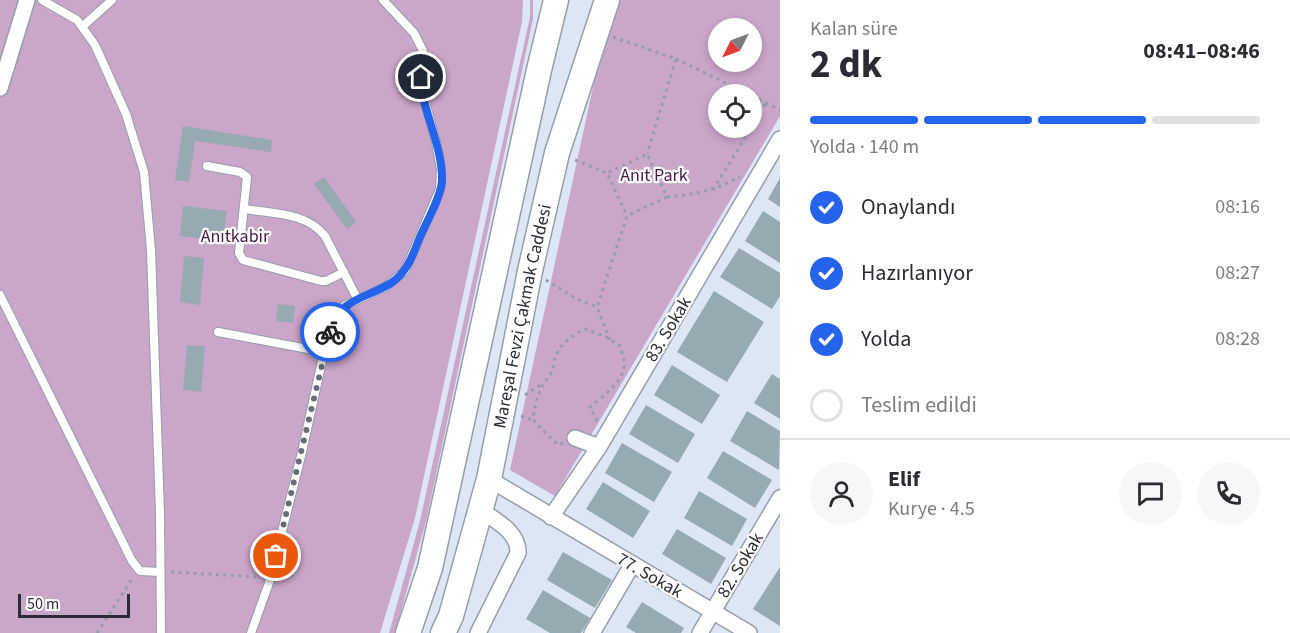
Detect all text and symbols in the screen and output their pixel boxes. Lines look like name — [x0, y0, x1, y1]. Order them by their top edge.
text: Kalan süre — [810, 15, 898, 43]
north arrow — [708, 18, 762, 72]
map controls — [708, 18, 762, 138]
text: 08:41–08:46 — [1143, 35, 1260, 67]
text: 2 dk — [810, 37, 882, 93]
pin — [395, 51, 446, 102]
icon: home — [404, 60, 437, 93]
button: locate — [708, 84, 762, 138]
text: Yolda · 140 m — [810, 133, 919, 161]
park label: Anıt Park — [620, 163, 688, 188]
icon: check — [810, 191, 843, 224]
text: Onaylandı — [861, 191, 955, 223]
text: 08:16 — [1215, 193, 1260, 221]
street label: Mareşal Fevzi Çakmak Caddesi — [487, 202, 558, 431]
park label: Anıtkabir — [201, 224, 270, 249]
icon: check — [810, 257, 843, 290]
text: Hazırlanıyor — [861, 257, 973, 289]
text: 08:27 — [1215, 259, 1260, 287]
street label: 83. Sokak — [639, 292, 698, 367]
courier — [300, 302, 360, 362]
icon: bike — [314, 316, 347, 349]
icon: check — [810, 323, 843, 356]
text: Yolda — [861, 323, 911, 355]
text: 08:28 — [1215, 325, 1260, 353]
text: Teslim edildi — [861, 389, 977, 421]
button: person — [810, 462, 873, 525]
button: chat — [1119, 462, 1182, 525]
button: phone — [1197, 462, 1260, 525]
text: Elif — [888, 463, 920, 495]
text: Kurye · 4.5 — [888, 495, 975, 523]
street label: 82. Sokak — [711, 528, 770, 603]
pin — [250, 530, 301, 581]
icon: bag — [259, 539, 292, 572]
street label: 77. Sokak — [612, 547, 687, 604]
scale bar — [18, 591, 130, 618]
text: 50 m — [27, 593, 59, 615]

